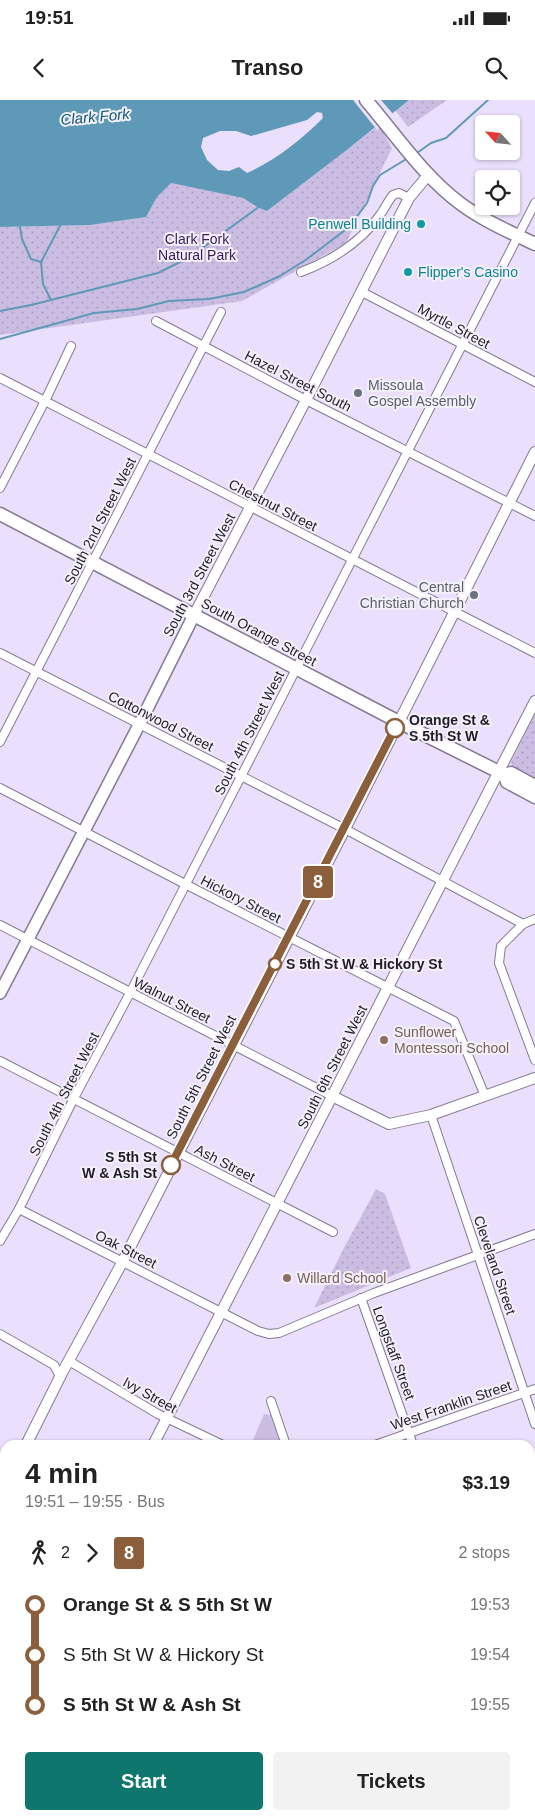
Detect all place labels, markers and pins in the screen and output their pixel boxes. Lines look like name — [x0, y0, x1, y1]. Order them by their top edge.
place label: Penwell Building — [308, 216, 411, 232]
marker: Penwell Building — [415, 218, 427, 230]
place label: Flipper's Casino — [418, 264, 518, 280]
marker: Flipper's Casino — [402, 266, 414, 278]
place label: Missoula Gospel Assembly — [368, 377, 476, 409]
marker: Missoula Gospel Assembly — [352, 387, 364, 399]
place label: Central Christian Church — [360, 579, 464, 611]
marker: Central Christian Church — [468, 589, 480, 601]
place label: Orange St & S 5th St W — [409, 712, 490, 744]
marker: Orange St & S 5th St W — [385, 718, 405, 738]
place label: S 5th St W & Hickory St — [286, 956, 443, 972]
marker: S 5th St W & Hickory St — [268, 957, 282, 971]
place label: Sunflower Montessori School — [394, 1024, 509, 1056]
marker: Sunflower Montessori School — [378, 1034, 390, 1046]
place label: S 5th St W & Ash St — [82, 1149, 157, 1181]
marker: S 5th St W & Ash St — [161, 1155, 181, 1175]
place label: Willard School — [297, 1270, 386, 1286]
marker: Willard School — [281, 1272, 293, 1284]

